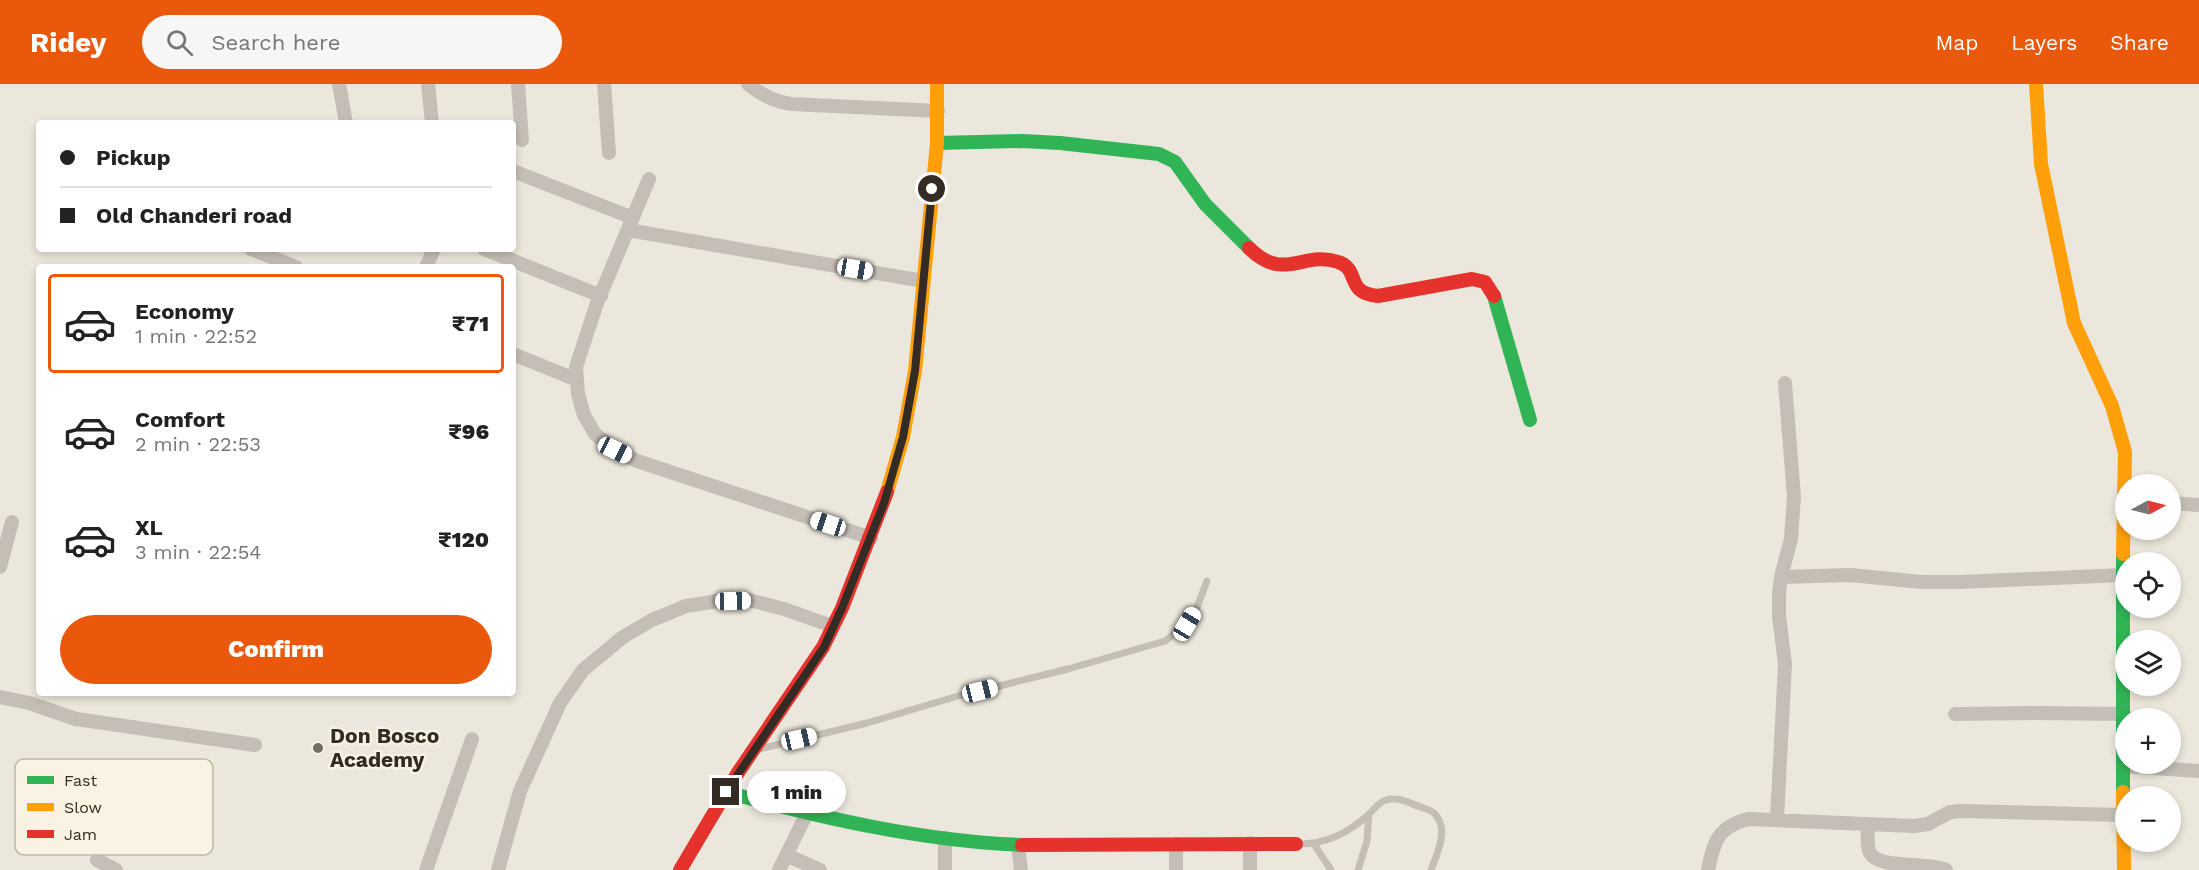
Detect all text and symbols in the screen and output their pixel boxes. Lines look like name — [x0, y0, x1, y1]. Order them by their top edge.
search box — [142, 15, 562, 69]
text: Ridey — [30, 26, 106, 59]
icon: search — [163, 26, 196, 59]
text: Search here — [211, 30, 340, 55]
text: Map — [1935, 30, 1978, 55]
text: Layers — [2011, 30, 2077, 55]
text: Share — [2110, 30, 2169, 55]
text: Pickup — [96, 145, 171, 170]
route start — [918, 175, 945, 202]
text: Old Chanderi road — [96, 203, 292, 228]
car — [836, 257, 874, 281]
icon: car — [63, 297, 117, 351]
text: Economy — [135, 299, 234, 324]
text: ₹71 — [452, 311, 489, 336]
text: 1 min · 22:52 — [135, 324, 257, 348]
icon: car — [63, 405, 117, 459]
text: Comfort — [135, 407, 225, 432]
text: ₹96 — [448, 419, 489, 444]
text: 2 min · 22:53 — [135, 432, 261, 456]
car — [595, 434, 635, 466]
north arrow — [2115, 474, 2181, 540]
map controls — [2115, 474, 2181, 852]
car — [808, 510, 848, 538]
icon: car — [63, 513, 117, 567]
text: XL — [135, 515, 163, 540]
text: ₹120 — [438, 527, 489, 552]
text: 3 min · 22:54 — [135, 540, 262, 564]
button: locate — [2115, 552, 2181, 618]
car — [715, 592, 751, 610]
car — [1170, 604, 1204, 644]
button: Confirm — [60, 615, 492, 684]
button: layers — [2115, 630, 2181, 696]
car — [960, 678, 1000, 704]
button: + — [2115, 708, 2181, 774]
place label: Don Bosco Academy — [330, 723, 439, 772]
car — [779, 726, 819, 752]
marker: Don Bosco Academy — [311, 741, 325, 755]
legend — [15, 759, 213, 855]
text: Fast — [64, 771, 97, 790]
callout: 1 min — [747, 771, 846, 813]
route end — [712, 778, 739, 805]
text: 1 min — [771, 780, 822, 804]
button: − — [2115, 786, 2181, 852]
text: Slow — [64, 798, 102, 817]
text: Jam — [64, 825, 97, 844]

